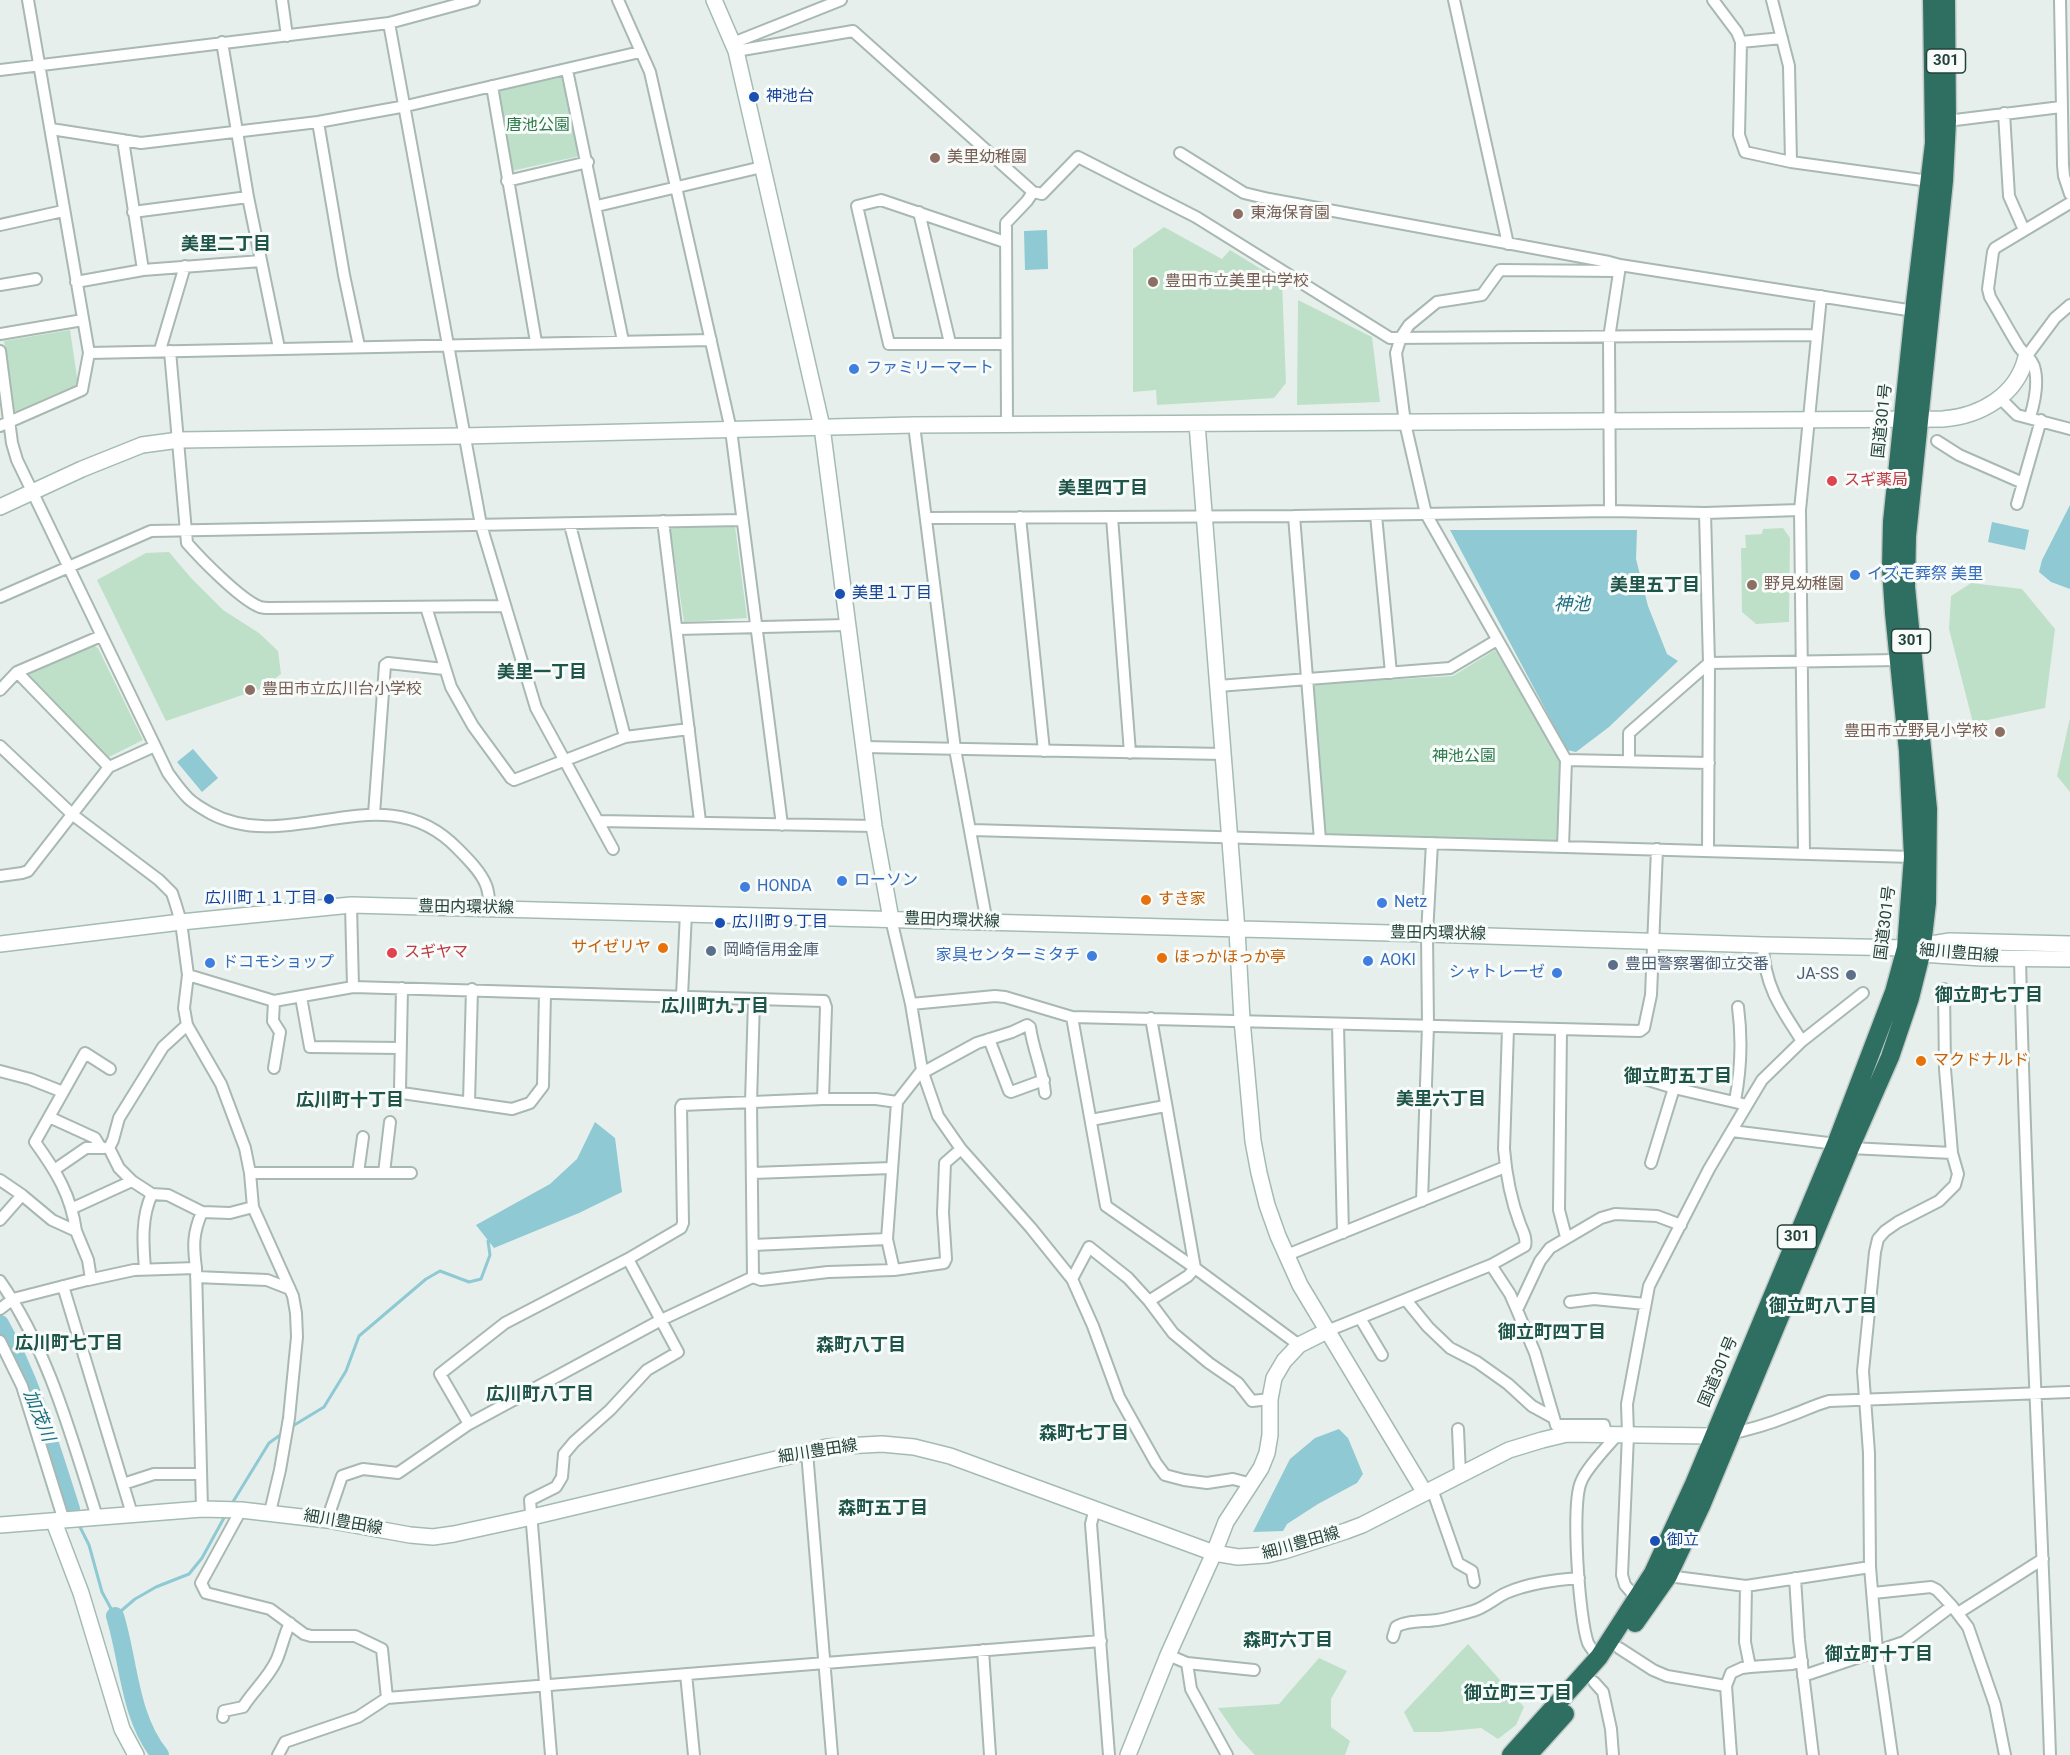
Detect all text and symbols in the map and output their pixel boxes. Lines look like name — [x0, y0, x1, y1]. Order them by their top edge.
road number: 301 — [1926, 49, 1966, 73]
place label: 神池台 — [766, 87, 814, 107]
marker: 神池台 — [747, 90, 761, 104]
park label: 唐池公園 — [506, 116, 570, 136]
place label: 美里幼稚園 — [947, 148, 1027, 168]
marker: 美里幼稚園 — [928, 151, 942, 165]
place label: 東海保育園 — [1250, 204, 1330, 224]
marker: 東海保育園 — [1231, 207, 1245, 221]
district label: 美里二丁目 — [181, 234, 271, 256]
place label: 豊田市立美里中学校 — [1165, 272, 1309, 292]
marker: 豊田市立美里中学校 — [1146, 275, 1160, 289]
place label: ファミリーマート — [866, 359, 994, 379]
marker: ファミリーマート — [847, 362, 861, 376]
street label: 国道301号 — [1870, 383, 1896, 459]
place label: スギ薬局 — [1844, 471, 1908, 491]
marker: スギ薬局 — [1825, 474, 1839, 488]
district label: 美里四丁目 — [1058, 478, 1148, 500]
place label: イズモ葬祭 美里 — [1867, 565, 1983, 585]
marker: イズモ葬祭 美里 — [1848, 568, 1862, 582]
district label: 美里五丁目 — [1610, 575, 1700, 597]
place label: 野見幼稚園 — [1764, 575, 1844, 595]
marker: 野見幼稚園 — [1745, 578, 1759, 592]
place label: 美里１丁目 — [852, 584, 932, 604]
marker: 美里１丁目 — [833, 587, 847, 601]
water label: 神池 — [1554, 594, 1590, 616]
road number: 301 — [1892, 629, 1930, 653]
district label: 美里一丁目 — [497, 662, 587, 684]
place label: 豊田市立広川台小学校 — [262, 680, 422, 700]
marker: 豊田市立広川台小学校 — [243, 683, 257, 697]
place label: 豊田市立野見小学校 — [1844, 722, 1988, 742]
marker: 豊田市立野見小学校 — [1993, 725, 2007, 739]
park label: 神池公園 — [1432, 747, 1496, 767]
place label: ローソン — [854, 871, 918, 891]
marker: ローソン — [835, 874, 849, 888]
place label: HONDA — [757, 877, 812, 897]
marker: HONDA — [738, 880, 752, 894]
street label: 国道301号 — [1872, 885, 1900, 961]
place label: 広川町１１丁目 — [205, 889, 317, 909]
place label: すき家 — [1158, 890, 1206, 910]
marker: 広川町１１丁目 — [322, 892, 336, 906]
marker: すき家 — [1139, 893, 1153, 907]
place label: Netz — [1394, 893, 1427, 913]
marker: Netz — [1375, 896, 1389, 910]
street label: 豊田内環状線 — [418, 898, 514, 918]
street label: 豊田内環状線 — [904, 910, 1000, 932]
place label: 広川町９丁目 — [732, 913, 828, 933]
marker: 広川町９丁目 — [713, 916, 727, 930]
street label: 豊田内環状線 — [1390, 924, 1486, 944]
place label: サイゼリヤ — [571, 938, 651, 958]
marker: サイゼリヤ — [656, 941, 670, 955]
place label: 岡崎信用金庫 — [723, 941, 819, 961]
street label: 細川豊田線 — [1918, 941, 2000, 967]
place label: スギヤマ — [404, 943, 468, 963]
marker: 岡崎信用金庫 — [704, 944, 718, 958]
marker: スギヤマ — [385, 946, 399, 960]
place label: 家具センターミタチ — [936, 946, 1080, 966]
place label: ほっかほっか亭 — [1174, 948, 1286, 968]
marker: 家具センターミタチ — [1085, 949, 1099, 963]
marker: ほっかほっか亭 — [1155, 951, 1169, 965]
place label: AOKI — [1380, 951, 1416, 971]
place label: ドコモショップ — [222, 953, 334, 973]
marker: AOKI — [1361, 954, 1375, 968]
place label: 豊田警察署御立交番 — [1625, 955, 1769, 975]
marker: ドコモショップ — [203, 956, 217, 970]
marker: 豊田警察署御立交番 — [1606, 958, 1620, 972]
place label: シャトレーゼ — [1449, 963, 1545, 983]
place label: JA-SS — [1796, 965, 1839, 985]
marker: シャトレーゼ — [1550, 966, 1564, 980]
marker: JA-SS — [1844, 968, 1858, 982]
district label: 御立町七丁目 — [1935, 985, 2043, 1007]
district label: 広川町九丁目 — [661, 996, 769, 1018]
place label: マクドナルド — [1933, 1051, 2029, 1071]
marker: マクドナルド — [1914, 1054, 1928, 1068]
district label: 御立町五丁目 — [1624, 1066, 1732, 1088]
district label: 美里六丁目 — [1396, 1089, 1486, 1111]
district label: 広川町十丁目 — [296, 1090, 404, 1112]
road number: 301 — [1778, 1225, 1816, 1249]
district label: 御立町八丁目 — [1769, 1296, 1877, 1318]
district label: 御立町四丁目 — [1498, 1322, 1606, 1344]
district label: 広川町七丁目 — [15, 1333, 123, 1355]
street label: 国道301号 — [1696, 1334, 1742, 1410]
district label: 森町八丁目 — [816, 1335, 906, 1357]
district label: 広川町八丁目 — [486, 1384, 594, 1406]
water label: 加茂川 — [18, 1387, 58, 1445]
district label: 森町七丁目 — [1039, 1423, 1129, 1445]
street label: 細川豊田線 — [777, 1436, 859, 1468]
district label: 森町五丁目 — [838, 1498, 928, 1520]
street label: 細川豊田線 — [302, 1507, 384, 1539]
street label: 細川豊田線 — [1260, 1524, 1342, 1564]
place label: 御立 — [1667, 1531, 1699, 1551]
marker: 御立 — [1648, 1534, 1662, 1548]
district label: 森町六丁目 — [1243, 1630, 1333, 1652]
district label: 御立町十丁目 — [1825, 1644, 1933, 1666]
district label: 御立町三丁目 — [1464, 1683, 1572, 1705]

